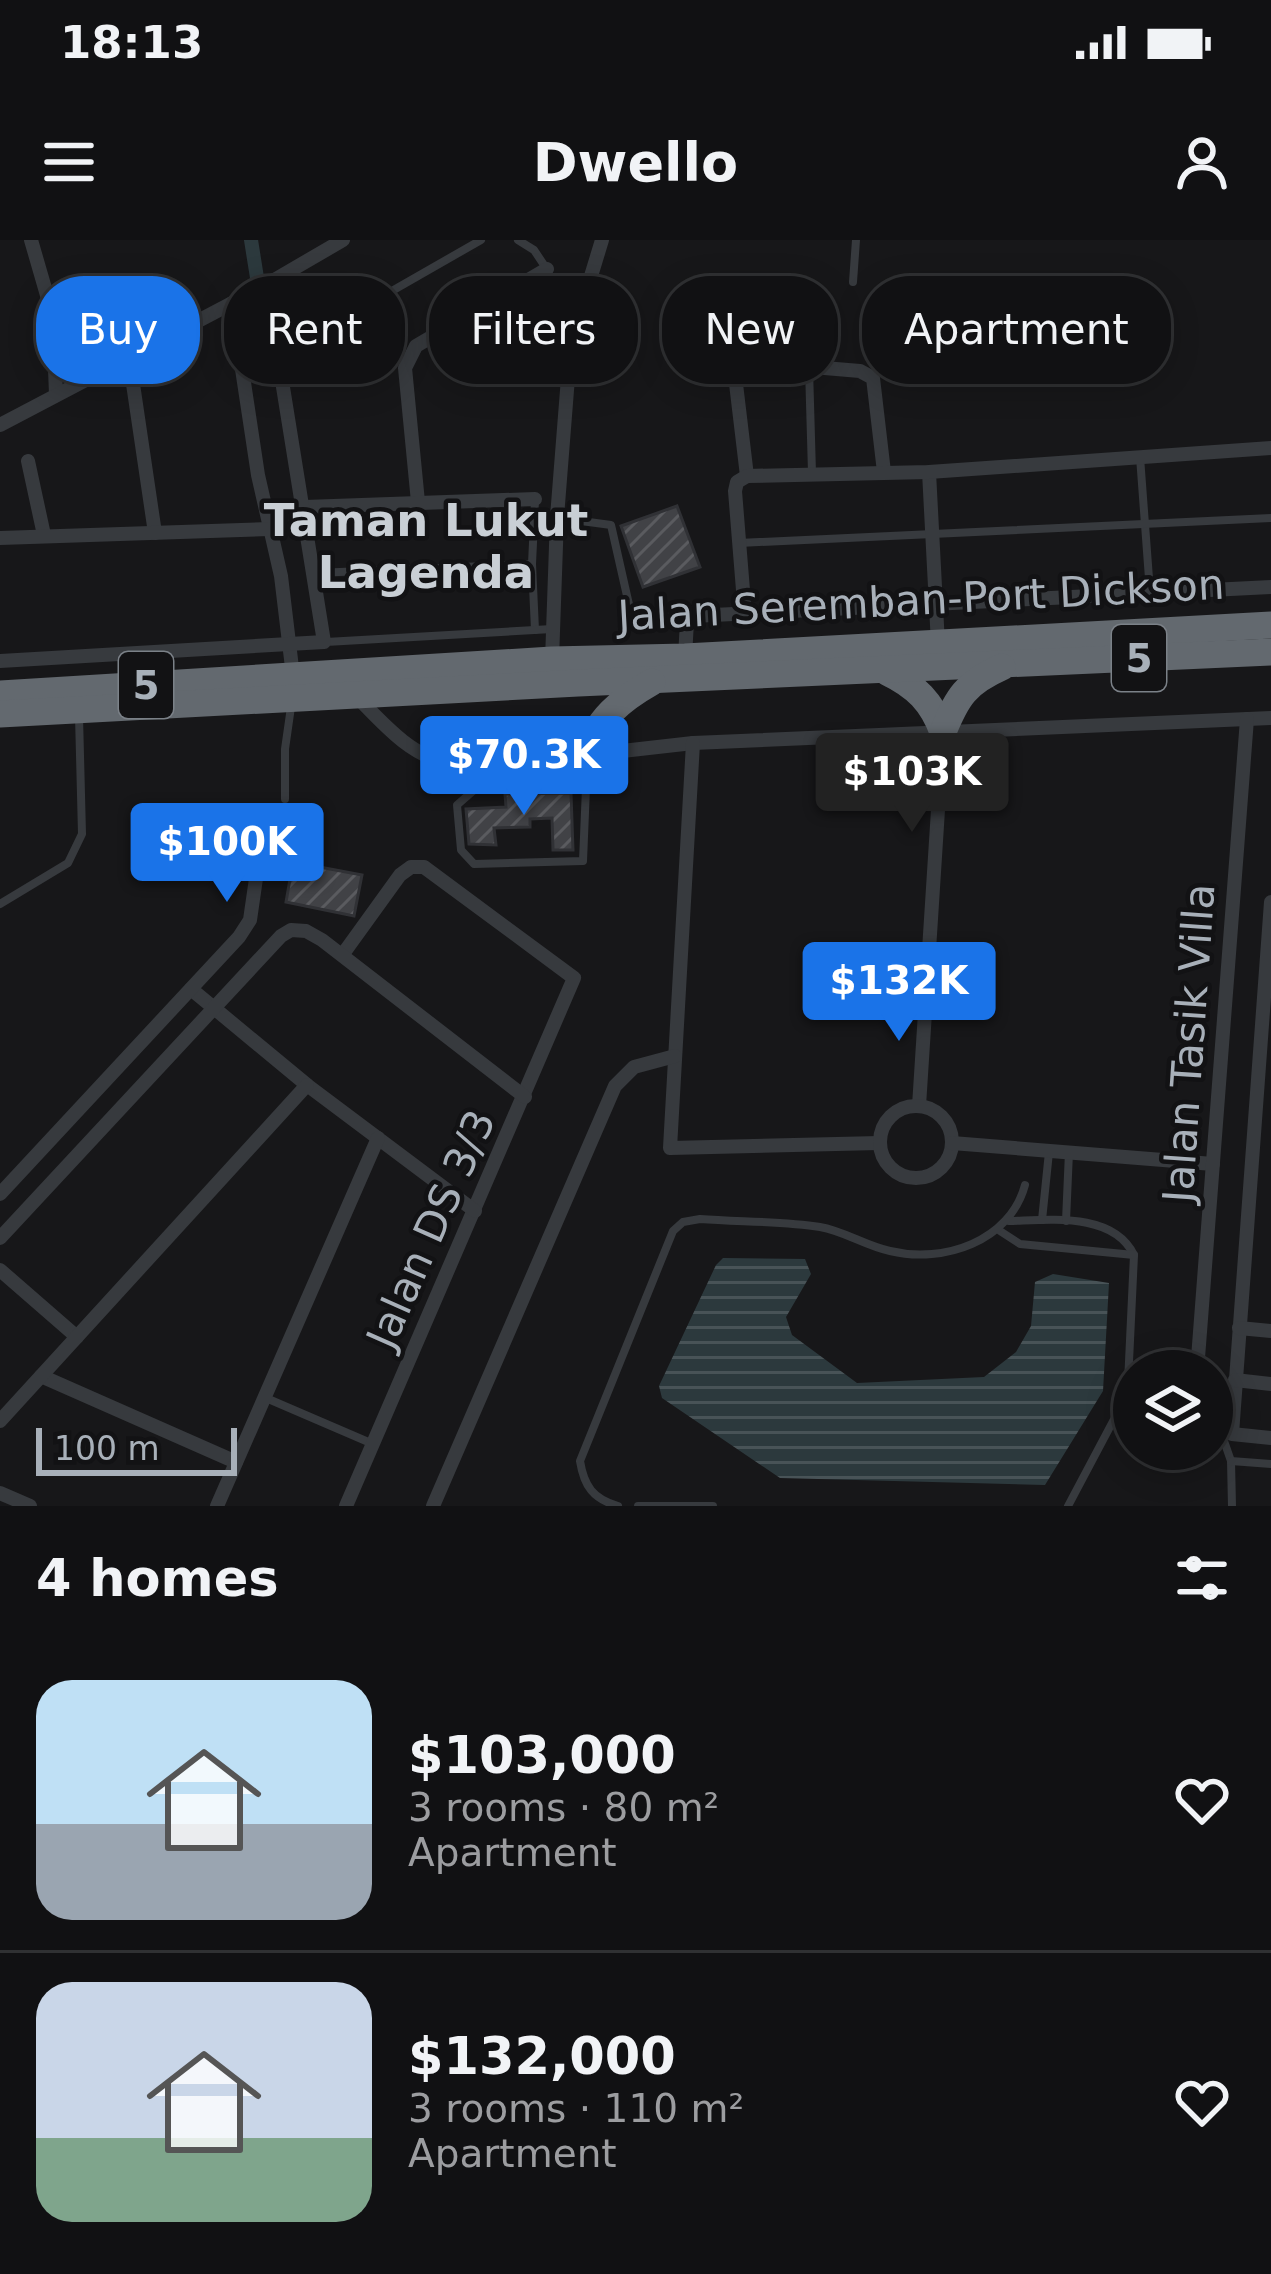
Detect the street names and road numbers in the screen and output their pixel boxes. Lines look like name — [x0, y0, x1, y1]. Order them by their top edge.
street label: Jalan Seremban-Port Dickson — [613, 560, 1226, 641]
road number: 5 — [1112, 625, 1166, 691]
road number: 5 — [119, 652, 173, 718]
street label: Jalan Tasik Villa — [1153, 882, 1225, 1207]
street label: Jalan DS 3/3 — [355, 1102, 505, 1358]

